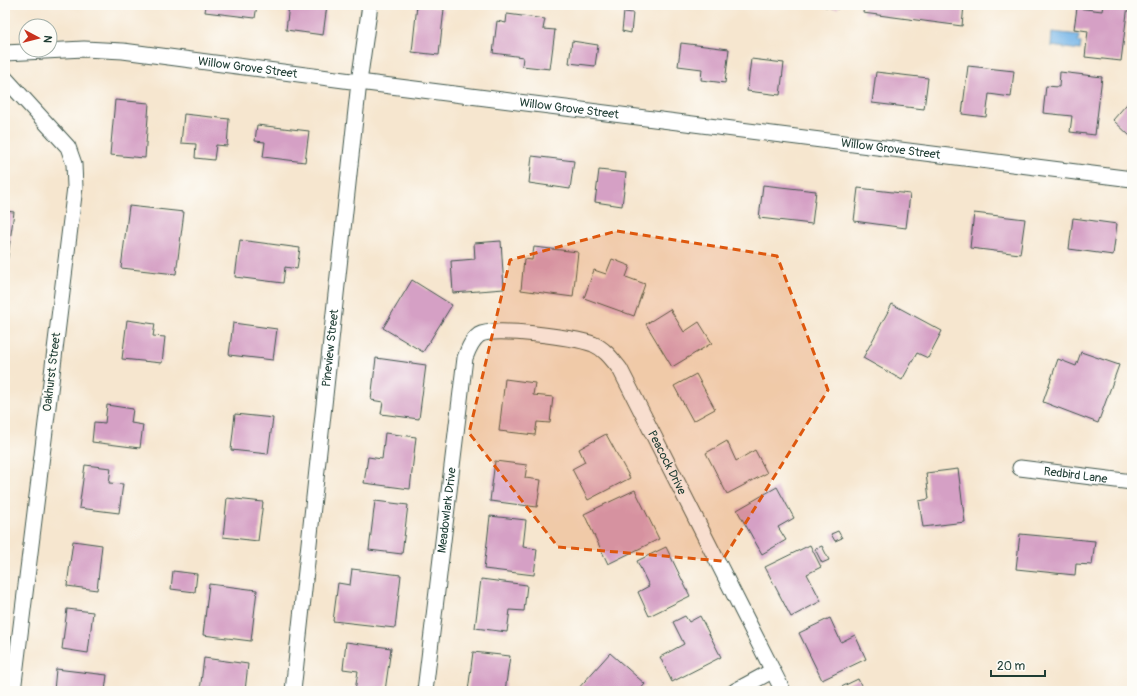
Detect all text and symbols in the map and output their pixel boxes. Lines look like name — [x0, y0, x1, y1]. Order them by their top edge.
north arrow — [18, 18, 58, 58]
text: N — [40, 35, 54, 44]
street label: Willow Grove Street — [197, 53, 299, 81]
street label: Willow Grove Street — [519, 95, 620, 122]
street label: Willow Grove Street — [840, 135, 941, 162]
street label: Pineview Street — [319, 308, 342, 388]
street label: Oakhurst Street — [40, 331, 64, 412]
street label: Peacock Drive — [645, 428, 690, 497]
street label: Redbird Lane — [1043, 464, 1108, 486]
street label: Meadowlark Drive — [434, 467, 459, 554]
scale bar — [991, 652, 1045, 678]
text: 20 m — [997, 659, 1026, 674]

